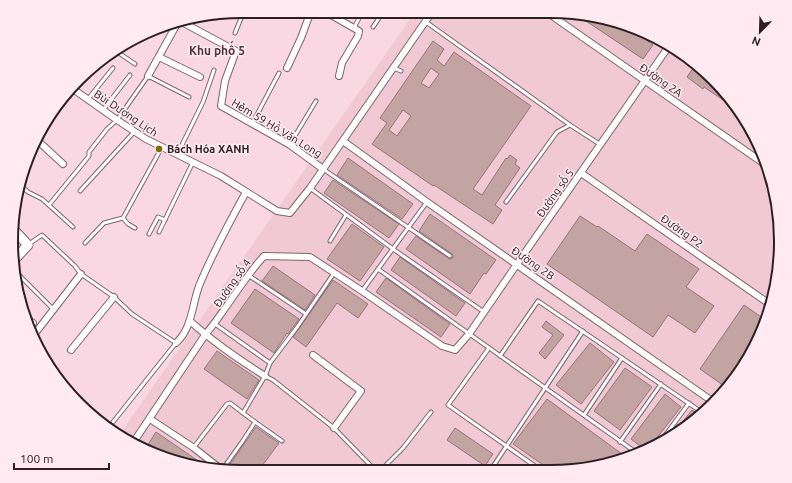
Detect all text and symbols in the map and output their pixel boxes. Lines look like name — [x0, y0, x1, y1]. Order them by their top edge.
north arrow — [740, 12, 780, 52]
text: N — [750, 34, 762, 48]
district label: Khu phố 5 — [189, 40, 245, 57]
street label: Đường 2A — [637, 61, 685, 100]
street label: Bùi Dương Lịch — [91, 87, 160, 139]
street label: Hẻm 59 Hồ Văn Long — [230, 95, 325, 160]
place label: Bách Hóa XANH — [167, 143, 249, 155]
marker: Bách Hóa XANH — [154, 144, 164, 154]
street label: Đường số 5 — [533, 166, 576, 219]
street label: Đường P2 — [659, 212, 705, 250]
street label: Đường 2B — [509, 244, 557, 282]
street label: Đường số 4 — [210, 256, 253, 309]
scale bar — [14, 445, 109, 471]
text: 100 m — [20, 452, 53, 465]

